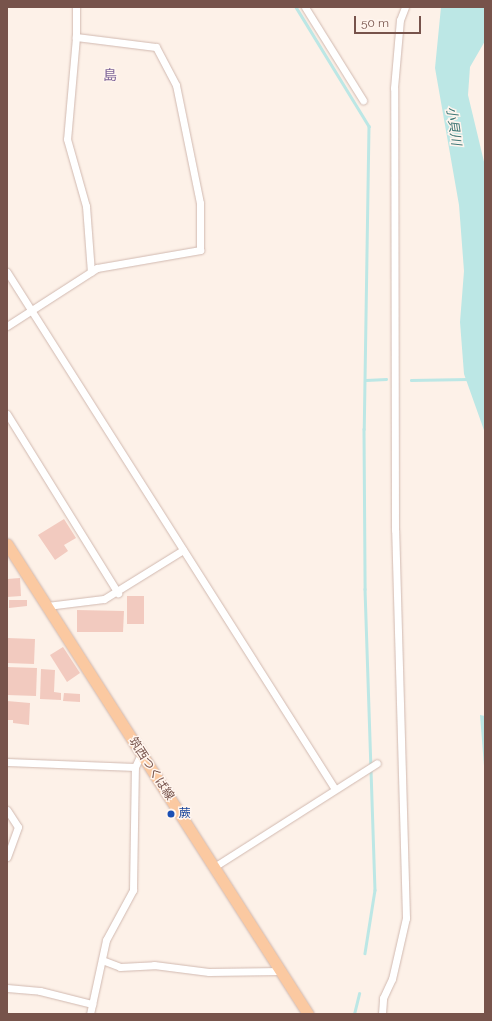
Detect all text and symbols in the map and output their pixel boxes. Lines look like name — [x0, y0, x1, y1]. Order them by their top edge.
scale bar — [356, 8, 423, 34]
text: 50 m — [361, 16, 389, 30]
district label: 島 — [103, 67, 117, 83]
water label: 小貝川 — [443, 106, 463, 146]
street label: 筑西つくば線 — [125, 735, 177, 803]
place label: 蕨 — [179, 807, 191, 821]
marker: 蕨 — [166, 809, 176, 819]

